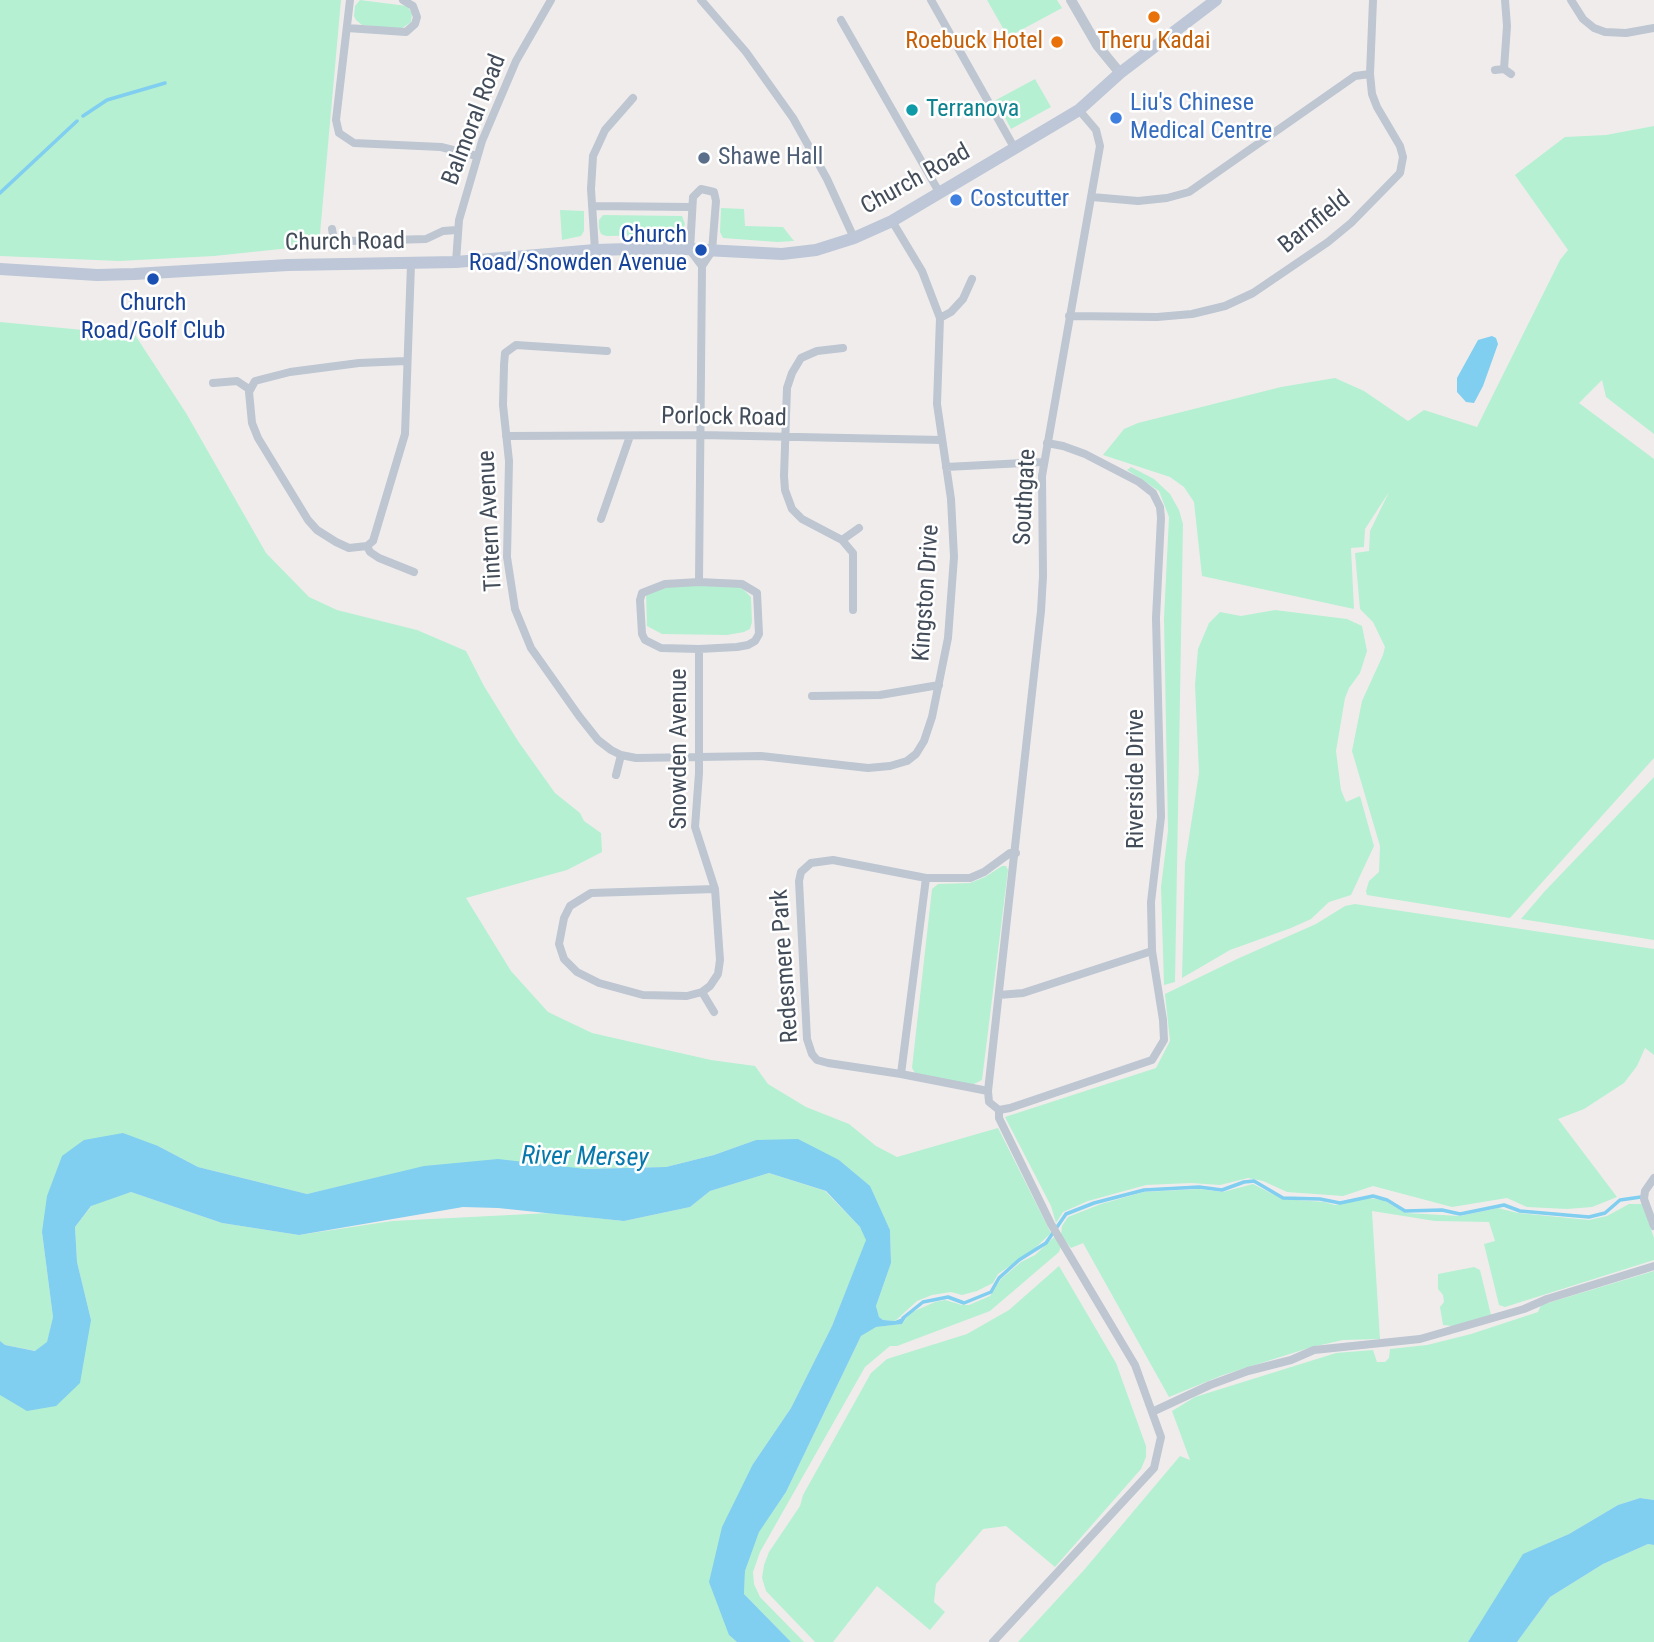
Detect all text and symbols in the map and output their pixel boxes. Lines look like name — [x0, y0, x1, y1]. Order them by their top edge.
marker: Theru Kadai — [1146, 9, 1162, 25]
place label: Roebuck Hotel — [905, 28, 1043, 56]
place label: Theru Kadai — [1097, 28, 1211, 56]
marker: Roebuck Hotel — [1049, 34, 1065, 50]
street label: Balmoral Road — [437, 51, 513, 189]
place label: Liu's Chinese Medical Centre — [1130, 90, 1272, 146]
place label: Terranova — [926, 96, 1019, 124]
marker: Terranova — [904, 102, 920, 118]
marker: Liu's Chinese Medical Centre — [1108, 110, 1124, 126]
street label: Church Road — [856, 138, 976, 222]
place label: Shawe Hall — [718, 144, 823, 172]
marker: Shawe Hall — [696, 150, 712, 166]
street label: Barnfield — [1273, 185, 1357, 261]
place label: Costcutter — [970, 186, 1069, 214]
marker: Costcutter — [948, 192, 964, 208]
place label: Church Road/Snowden Avenue — [469, 222, 687, 278]
street label: Church Road — [285, 228, 405, 258]
marker: Church Road/Snowden Avenue — [693, 242, 709, 258]
marker: Church Road/Golf Club — [145, 271, 161, 287]
place label: Church Road/Golf Club — [81, 290, 225, 346]
street label: Porlock Road — [661, 403, 787, 433]
street label: Southgate — [1009, 448, 1043, 546]
street label: Tintern Avenue — [473, 450, 509, 592]
street label: Kingston Drive — [908, 524, 946, 662]
street label: Snowden Avenue — [666, 668, 694, 830]
street label: Riverside Drive — [1123, 709, 1151, 849]
street label: Redesmere Park — [766, 888, 806, 1044]
water label: River Mersey — [521, 1141, 649, 1175]

